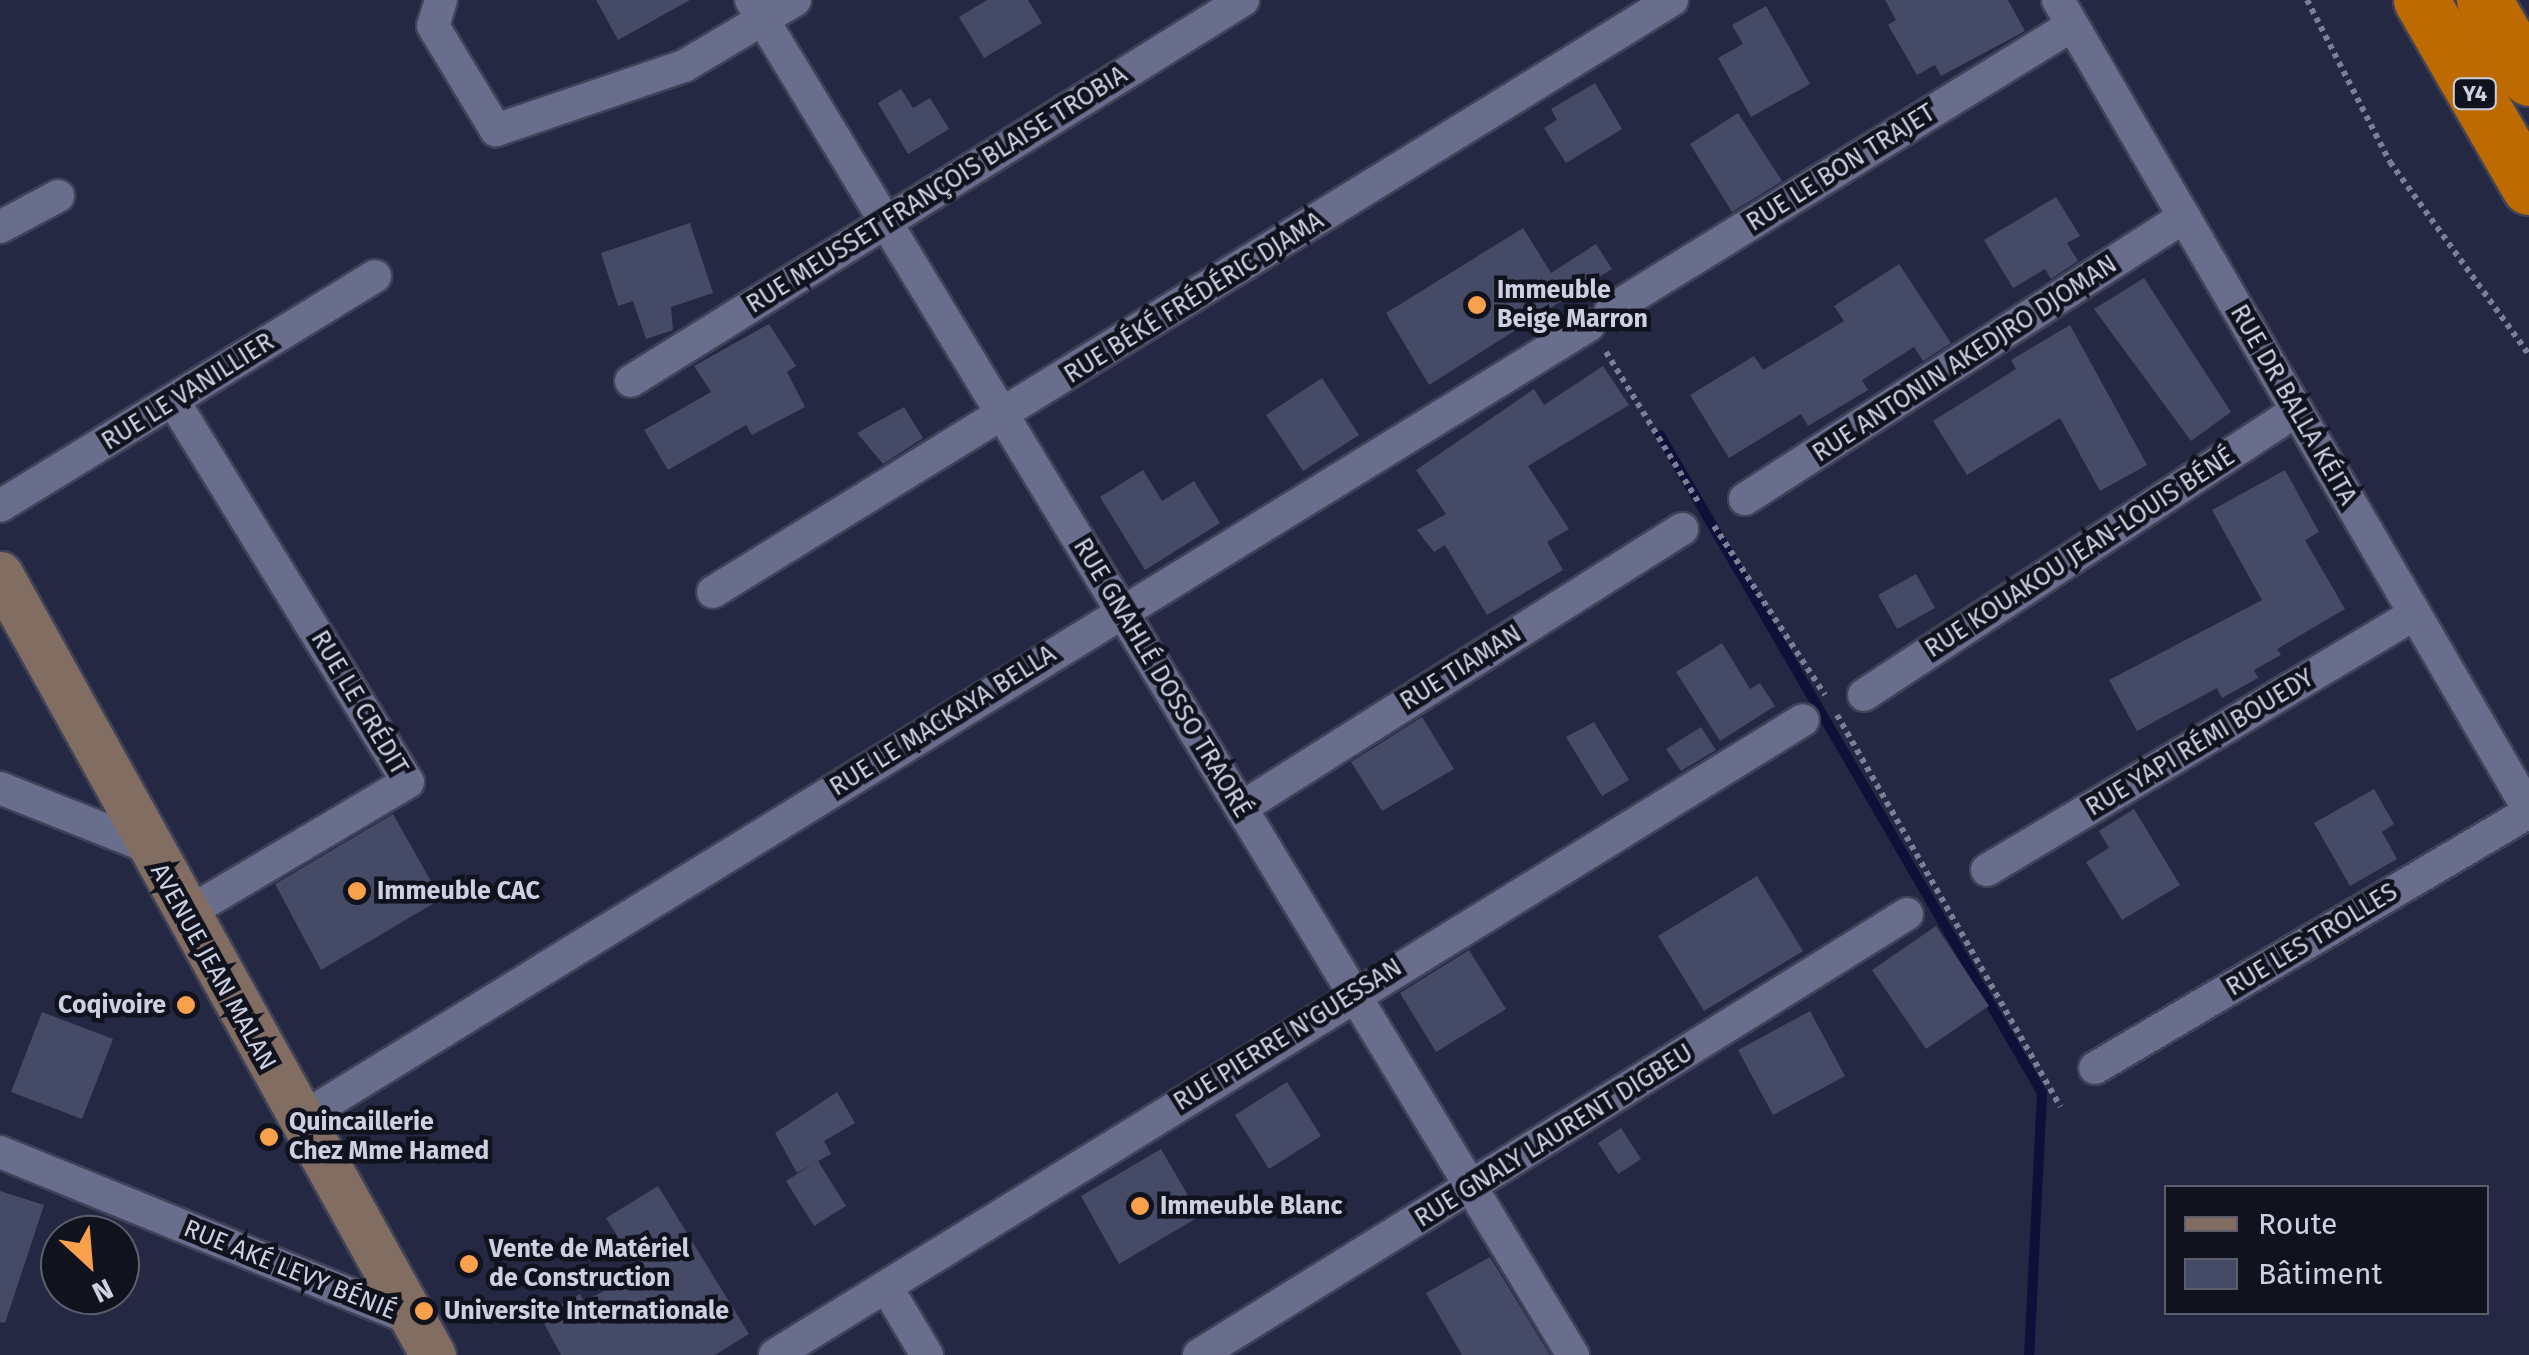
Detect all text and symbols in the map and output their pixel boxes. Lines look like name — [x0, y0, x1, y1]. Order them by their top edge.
street label: RUE MEUSSET FRANÇOIS BLAISE TROBIA — [741, 60, 1133, 320]
road number: Y4 — [2452, 77, 2498, 111]
street label: RUE LE BON TRAJET — [1741, 98, 1941, 238]
street label: RUE BÉKÉ FRÉDÉRIC DJAMA — [1059, 206, 1329, 390]
street label: RUE ANTONIN AKEDJRO DJOMAN — [1807, 249, 2123, 469]
place label: Immeuble Beige Marron — [1497, 276, 1648, 335]
marker: Immeuble Beige Marron — [1466, 294, 1488, 316]
street label: RUE DR BALLA KÉITA — [2223, 300, 2363, 510]
street label: RUE LE VANILLIER — [96, 327, 280, 457]
street label: RUE KOUAKOU JEAN-LOUIS BÉNÉ — [1920, 442, 2240, 664]
street label: RUE GNAHLÉ DOSSO TRAORÉ — [1067, 533, 1257, 823]
street label: RUE TIAMAN — [1395, 619, 1527, 717]
street label: RUE LE CRÉDIT — [304, 625, 414, 781]
street label: RUE LE MACKAYA BELLA — [825, 639, 1061, 803]
street label: RUE YAPI RÉMI BOUEDY — [2081, 663, 2319, 823]
street label: AVENUE JEAN MALAN — [144, 858, 282, 1076]
place label: Immeuble CAC — [377, 876, 540, 906]
street label: RUE LES TROLLES — [2221, 877, 2403, 1003]
marker: Immeuble CAC — [346, 880, 368, 902]
street label: RUE PIERRE N'GUESSAN — [1168, 953, 1408, 1117]
place label: Coqivoire — [58, 990, 166, 1020]
marker: Coqivoire — [175, 994, 197, 1016]
street label: RUE GNALY LAURENT DIGBEU — [1410, 1038, 1698, 1234]
place label: Quincaillerie Chez Mme Hamed — [289, 1108, 489, 1167]
marker: Quincaillerie Chez Mme Hamed — [258, 1126, 280, 1148]
legend — [2164, 1185, 2489, 1315]
place label: Immeuble Blanc — [1160, 1191, 1342, 1221]
marker: Immeuble Blanc — [1129, 1195, 1151, 1217]
text: Route — [2258, 1206, 2337, 1242]
street label: RUE AKÉ LEVY BÉNIÉ — [179, 1214, 401, 1326]
north arrow — [40, 1215, 140, 1315]
place label: Vente de Matériel de Construction — [489, 1235, 689, 1294]
marker: Vente de Matériel de Construction — [458, 1253, 480, 1275]
text: Bâtiment — [2258, 1256, 2382, 1292]
text: N — [87, 1272, 118, 1310]
place label: Universite Internationale — [444, 1296, 729, 1326]
marker: Universite Internationale — [413, 1300, 435, 1322]

